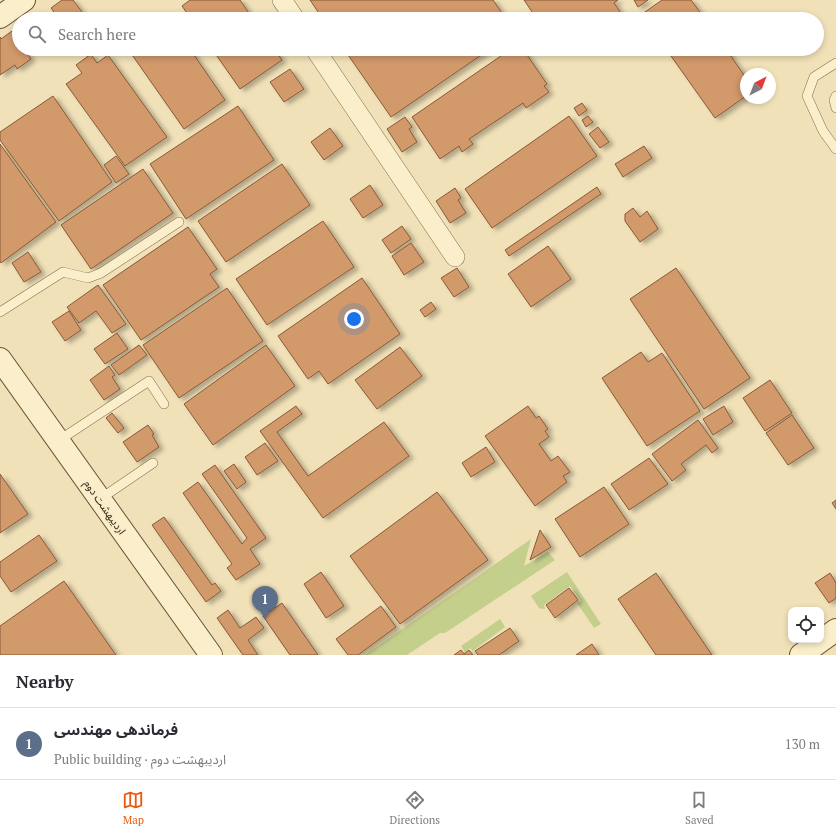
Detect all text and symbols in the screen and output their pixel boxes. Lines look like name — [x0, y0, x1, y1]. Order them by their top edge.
search box — [12, 12, 824, 56]
icon: search — [26, 23, 48, 45]
text: Search here — [58, 24, 136, 44]
north arrow — [740, 68, 776, 104]
your location — [344, 309, 364, 329]
street label: اردیبهشت دوم — [80, 477, 129, 538]
pin: 1 — [252, 586, 278, 619]
map controls — [788, 607, 824, 643]
button: locate — [788, 607, 824, 643]
text: Nearby — [16, 670, 74, 693]
text: فرماندهی مهندسی — [54, 719, 178, 739]
text: 1 — [25, 735, 33, 753]
text: 130 m — [785, 735, 820, 753]
text: Public building · اردیبهشت دوم — [54, 750, 226, 768]
tab: Map — [122, 789, 144, 827]
tab: Directions — [389, 789, 440, 827]
tab: Saved — [685, 789, 714, 827]

